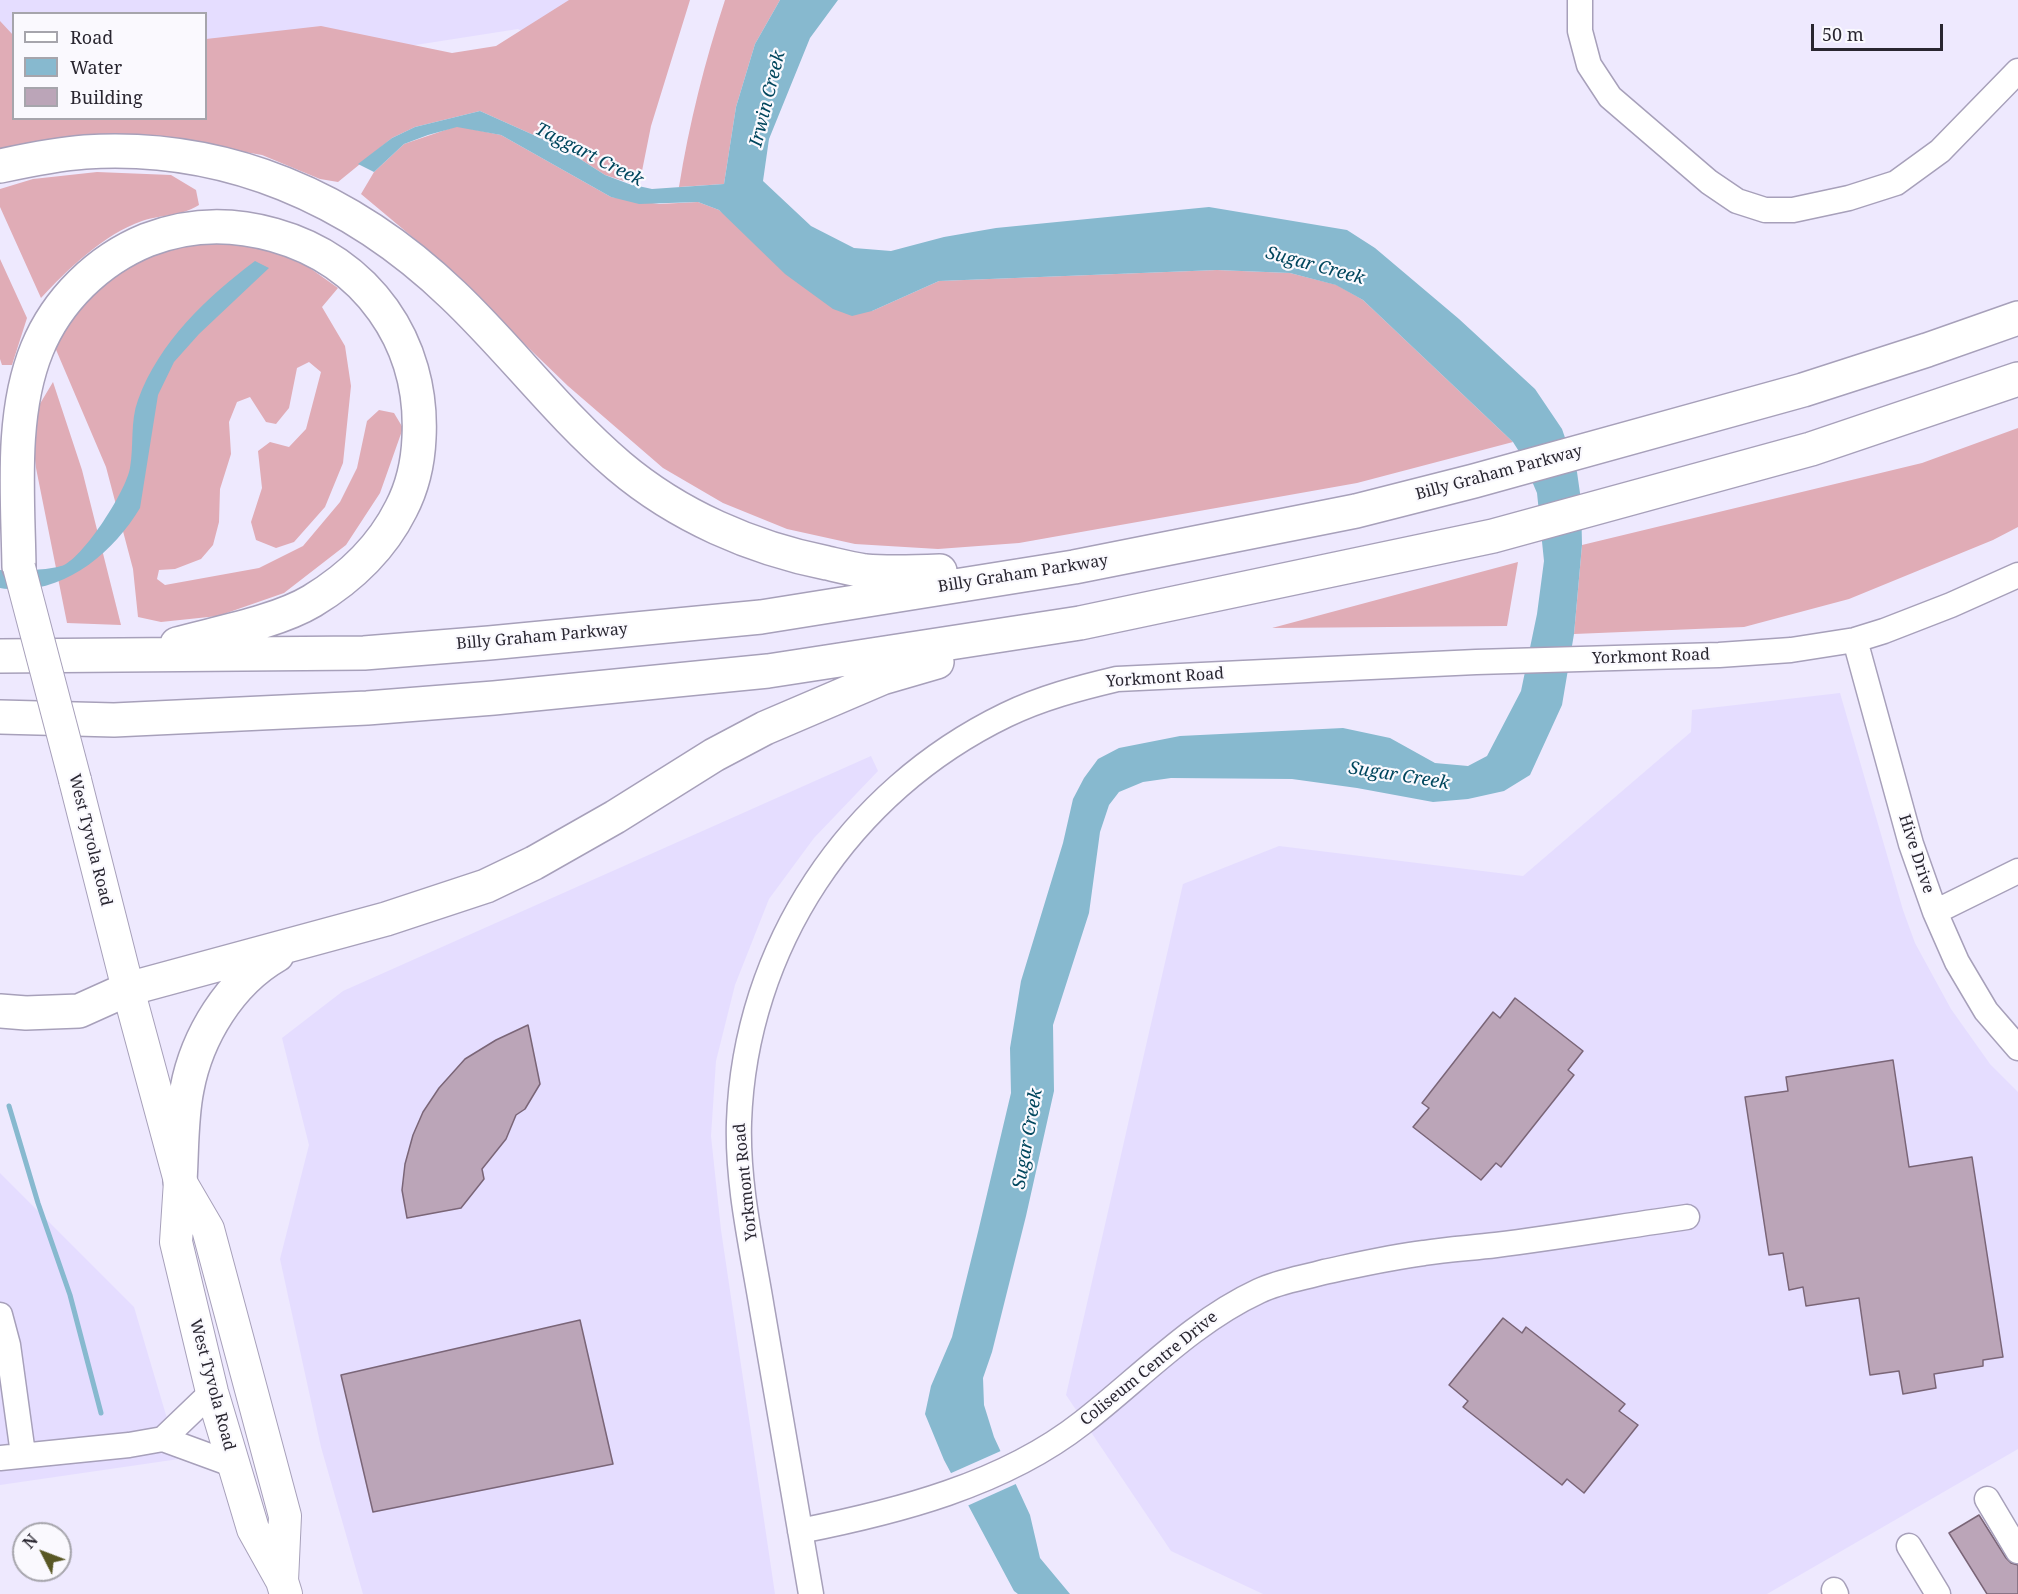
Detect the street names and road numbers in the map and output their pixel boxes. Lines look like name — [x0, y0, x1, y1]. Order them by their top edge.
street label: Billy Graham Parkway — [1413, 441, 1585, 505]
street label: Billy Graham Parkway — [937, 551, 1109, 597]
street label: Billy Graham Parkway — [456, 620, 628, 654]
street label: Yorkmont Road — [1592, 645, 1710, 669]
street label: Yorkmont Road — [1105, 664, 1225, 692]
street label: West Tyvola Road — [64, 772, 116, 908]
street label: Hive Drive — [1894, 812, 1938, 896]
street label: Yorkmont Road — [730, 1122, 762, 1242]
street label: Coliseum Centre Drive — [1076, 1308, 1222, 1430]
street label: West Tyvola Road — [185, 1317, 239, 1453]

